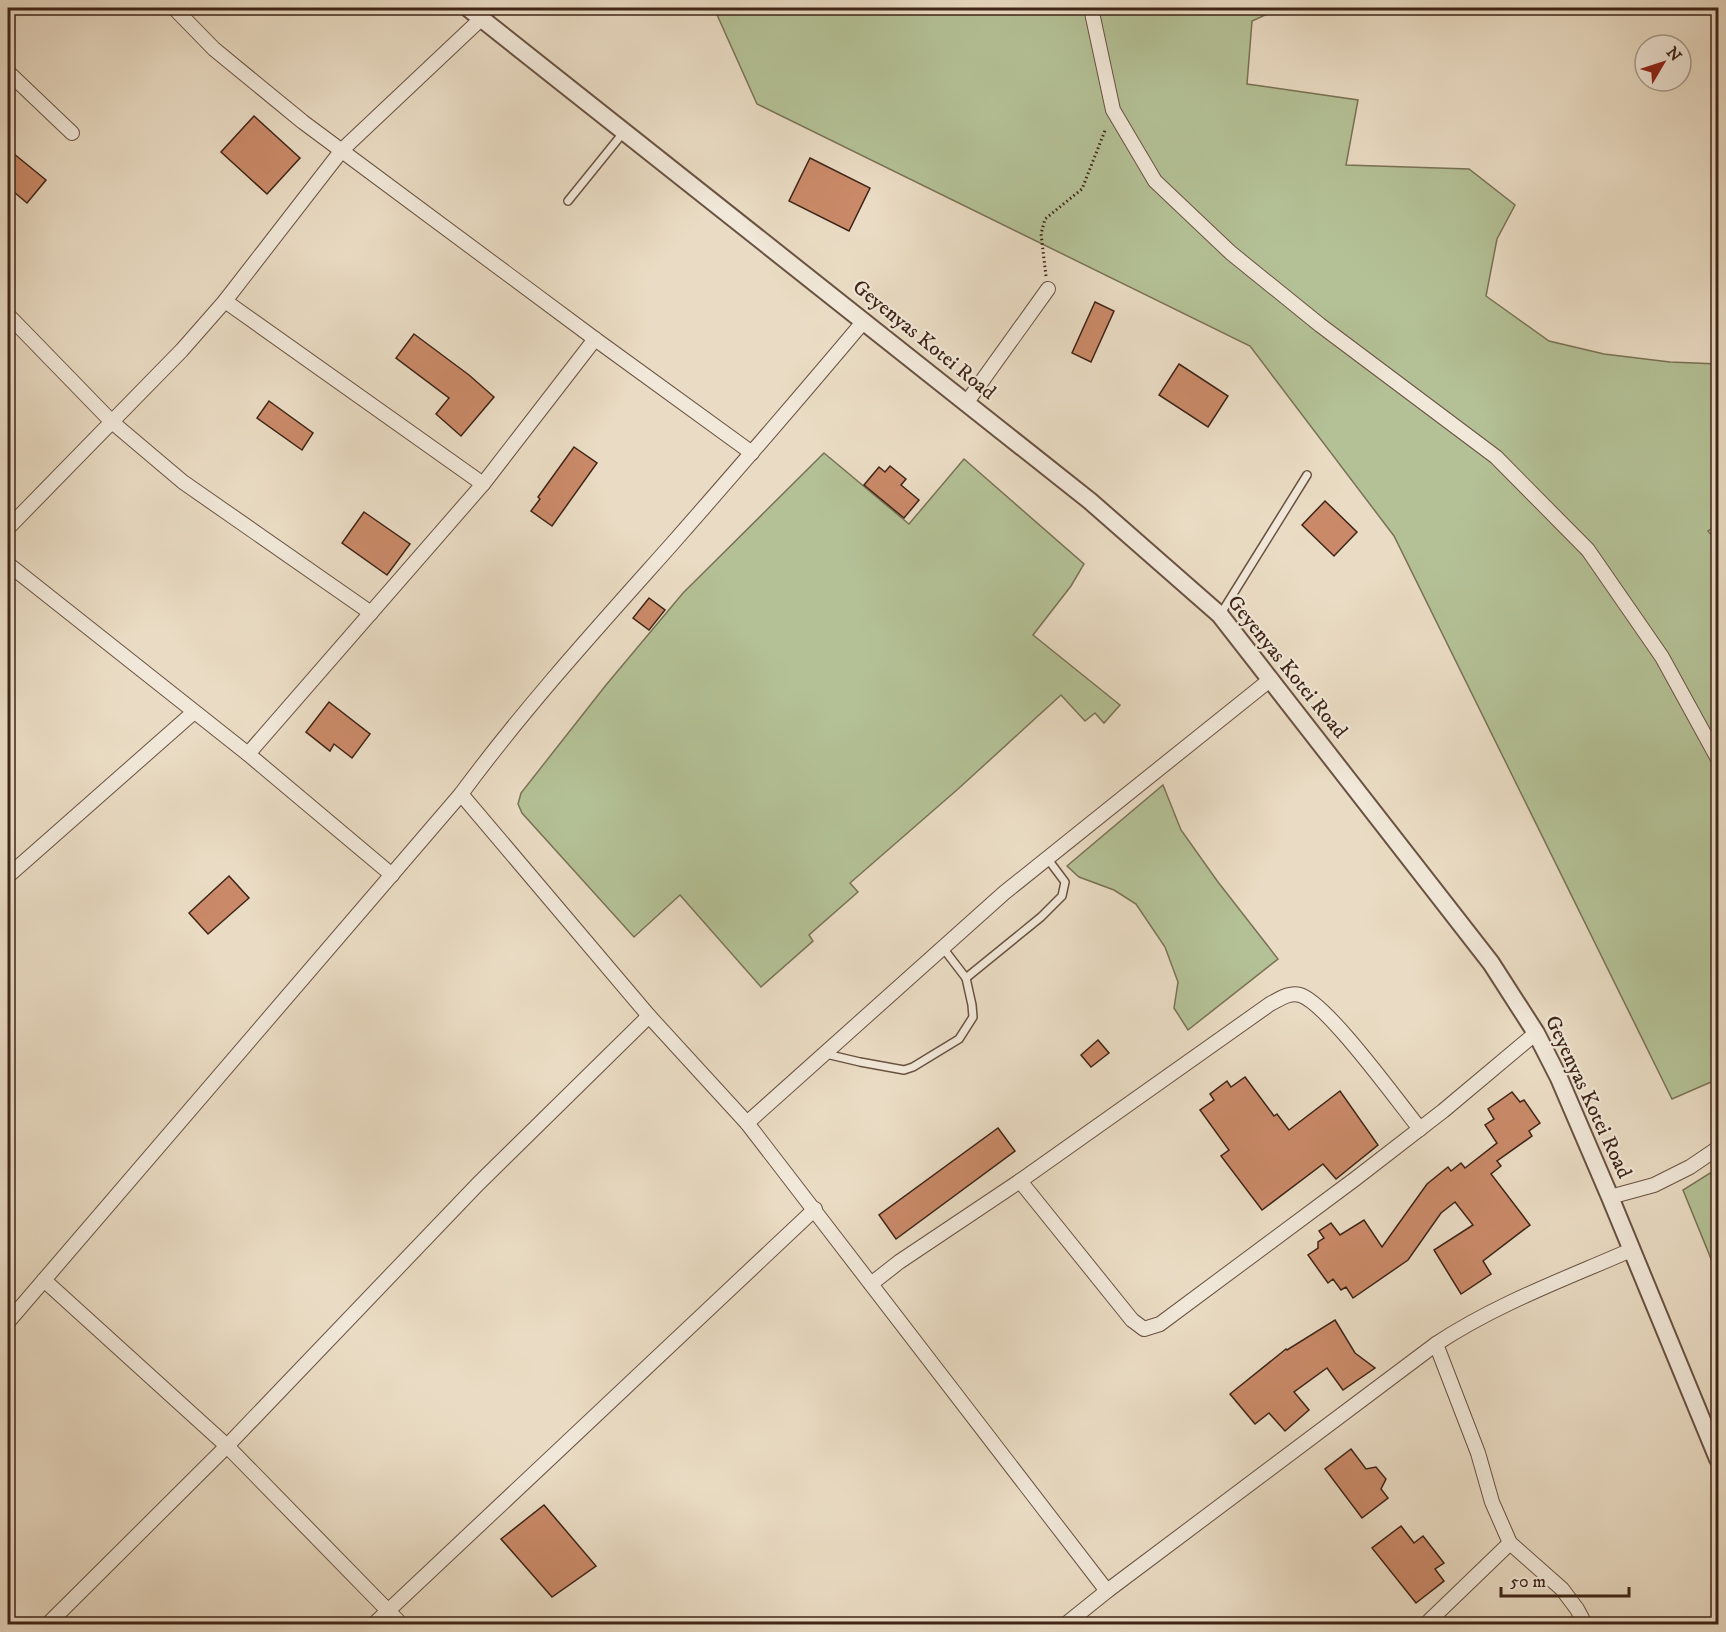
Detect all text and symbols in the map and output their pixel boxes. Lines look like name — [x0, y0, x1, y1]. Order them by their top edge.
north arrow — [1633, 33, 1693, 93]
text: N — [1662, 43, 1686, 66]
street label: Geyenyas Kotei Road — [847, 274, 1001, 406]
street label: Geyenyas Kotei Road — [1221, 590, 1353, 744]
street label: Geyenyas Kotei Road — [1539, 1011, 1637, 1183]
scale bar — [1501, 1560, 1628, 1598]
text: 50 m — [1510, 1571, 1546, 1593]

